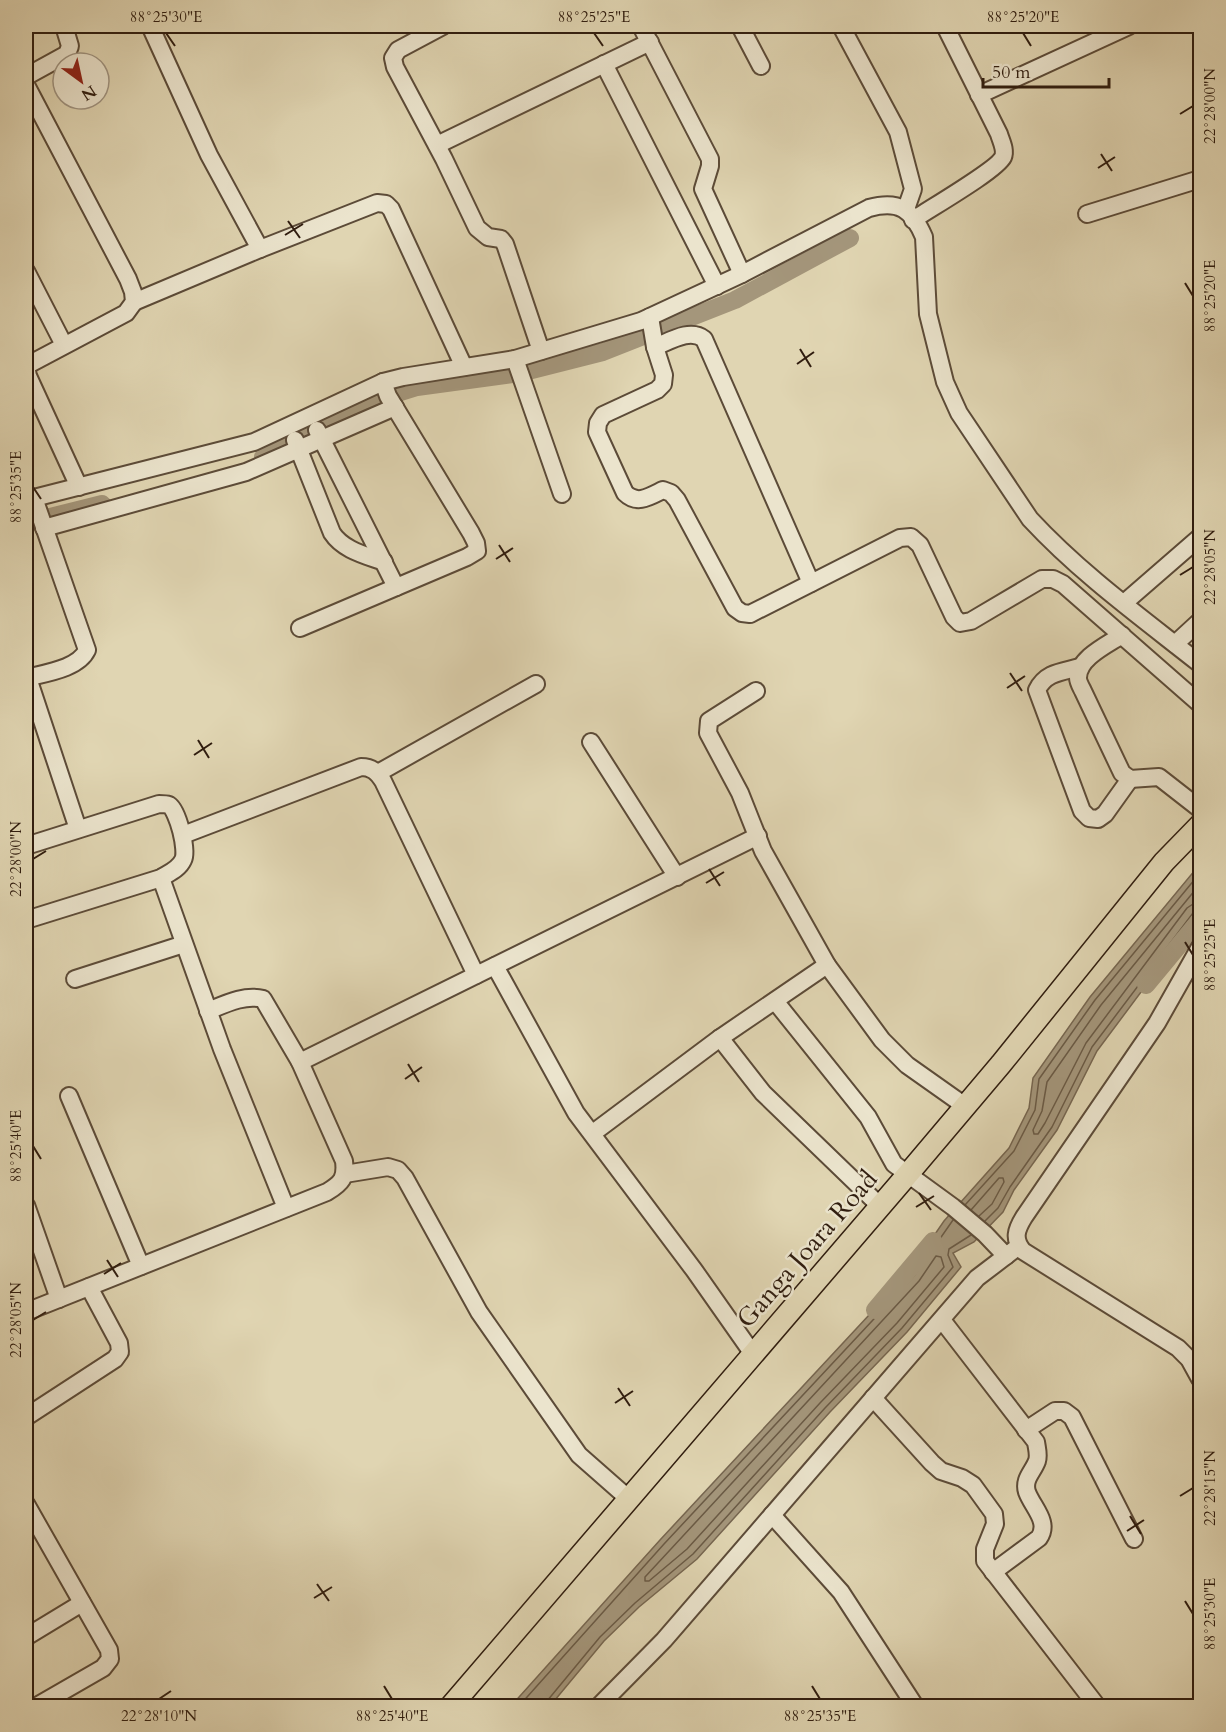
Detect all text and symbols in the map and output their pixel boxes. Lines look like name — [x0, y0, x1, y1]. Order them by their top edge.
text: 88°25'30"E — [130, 7, 202, 27]
text: 88°25'25"E — [558, 7, 630, 27]
text: 88°25'20"E — [987, 7, 1059, 27]
north arrow — [51, 51, 111, 111]
scale bar — [983, 51, 1109, 89]
text: 50 m — [992, 60, 1031, 85]
text: 22°28'00"N — [1200, 68, 1220, 144]
text: N — [77, 80, 100, 106]
text: 88°25'20"E — [1200, 260, 1220, 332]
text: 88°25'35"E — [6, 451, 26, 523]
text: 22°28'05"N — [1200, 529, 1220, 605]
text: 22°28'00"N — [6, 821, 26, 897]
text: 88°25'25"E — [1200, 919, 1220, 991]
text: 88°25'40"E — [6, 1110, 26, 1182]
street label: Ganga Joara Road — [729, 1163, 885, 1335]
text: 22°28'05"N — [6, 1282, 26, 1358]
text: 22°28'15"N — [1200, 1450, 1220, 1526]
text: 88°25'30"E — [1200, 1578, 1220, 1650]
text: 22°28'10"N — [121, 1706, 197, 1726]
text: 88°25'40"E — [356, 1706, 428, 1726]
text: 88°25'35"E — [784, 1706, 856, 1726]

